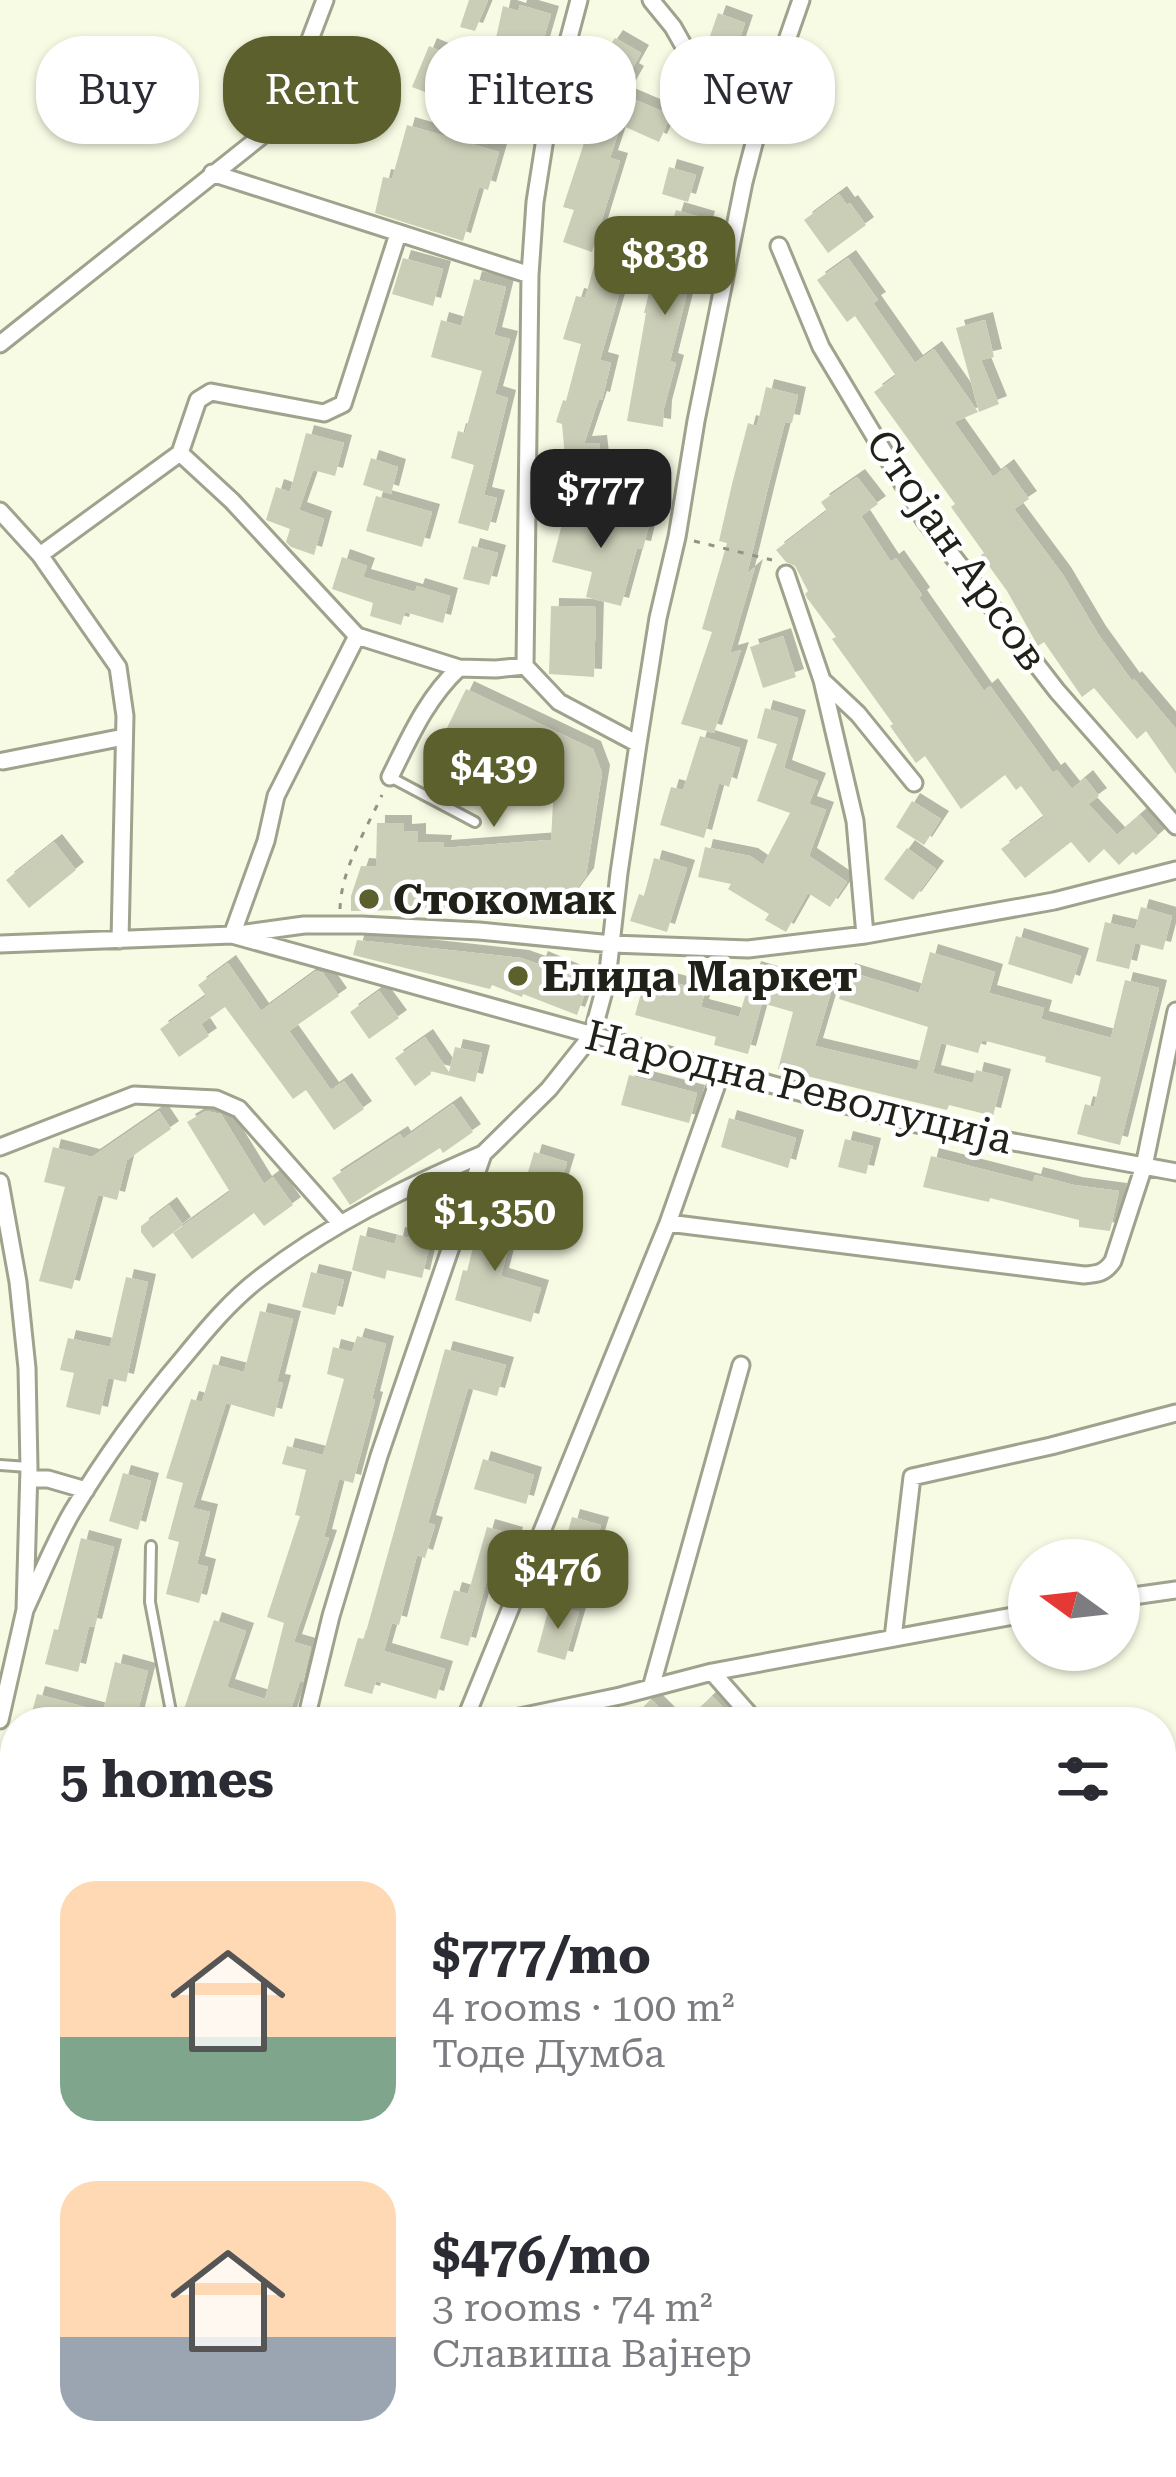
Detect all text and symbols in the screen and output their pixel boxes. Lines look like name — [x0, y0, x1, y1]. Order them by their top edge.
chip: Buy — [36, 36, 199, 144]
chip: Rent — [223, 36, 401, 144]
chip: Filters — [425, 36, 636, 144]
chip: New — [660, 36, 835, 144]
pin: $838 — [594, 216, 736, 318]
text: $838 — [621, 232, 709, 278]
street label: Стојан Арсов — [856, 420, 1058, 680]
pin: $777 — [530, 449, 672, 551]
text: $777 — [557, 465, 645, 511]
pin: $439 — [423, 728, 565, 830]
text: $439 — [450, 744, 538, 790]
place label: Стокомак — [393, 875, 617, 924]
marker: Стокомак — [356, 886, 382, 912]
place label: Елида Маркет — [542, 952, 857, 1001]
marker: Елида Маркет — [505, 963, 531, 989]
street label: Народна Револуција — [581, 1010, 1018, 1164]
pin: $1,350 — [397, 1172, 593, 1274]
text: $1,350 — [434, 1188, 556, 1234]
pin: $476 — [487, 1530, 629, 1632]
north arrow — [1008, 1539, 1140, 1671]
map controls — [1008, 1539, 1140, 1671]
text: $476 — [514, 1546, 602, 1592]
icon: filters — [1050, 1746, 1116, 1812]
text: 5 homes — [60, 1750, 274, 1809]
text: $777/mo — [432, 1926, 651, 1985]
icon: home — [156, 1929, 300, 2073]
text: 4 rooms · 100 m² — [432, 1985, 735, 2031]
text: Тоде Думба — [432, 2031, 665, 2077]
text: $476/mo — [432, 2226, 651, 2285]
icon: home — [156, 2229, 300, 2373]
text: 3 rooms · 74 m² — [432, 2285, 713, 2331]
text: Славиша Вајнер — [432, 2331, 752, 2377]

